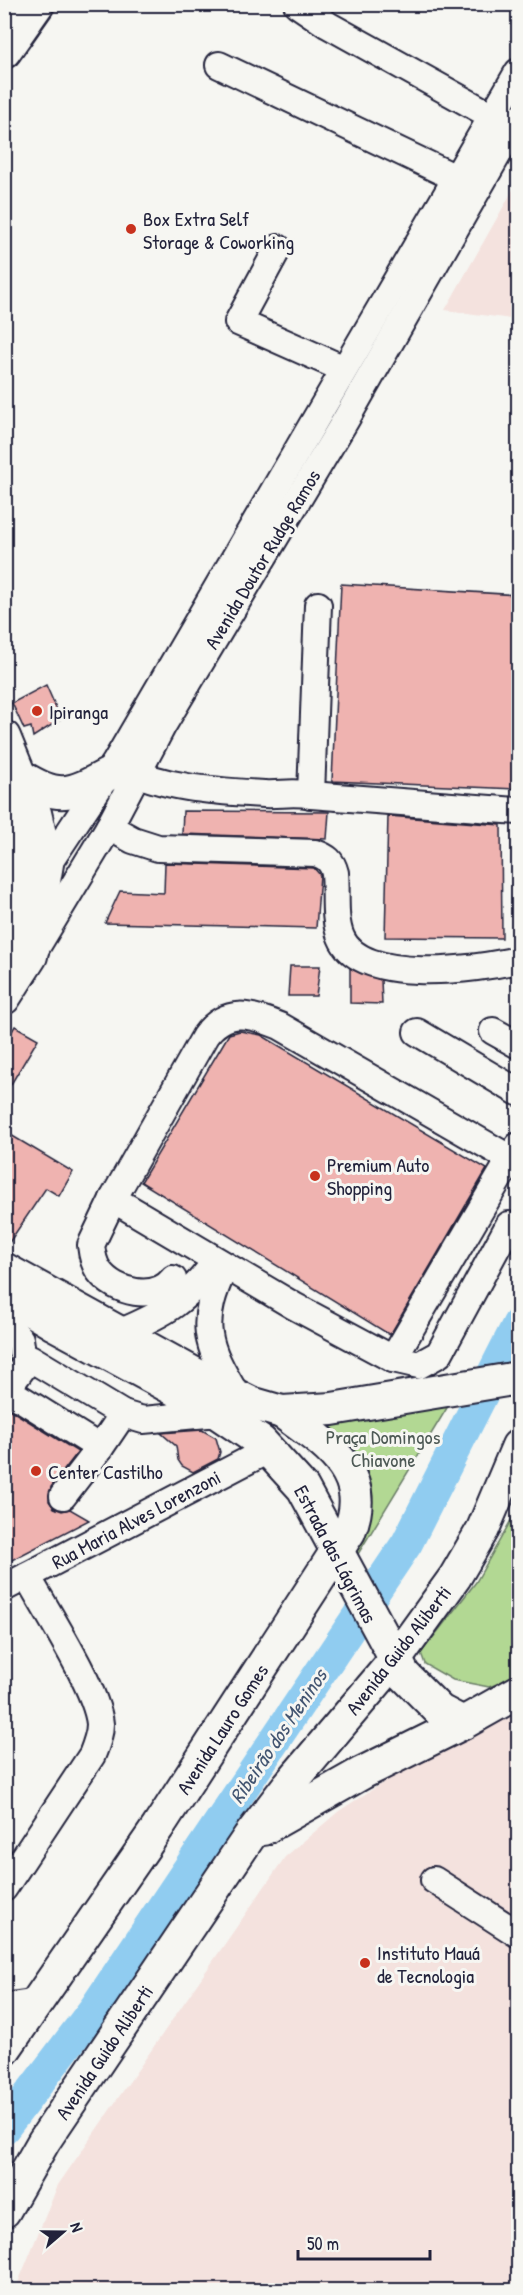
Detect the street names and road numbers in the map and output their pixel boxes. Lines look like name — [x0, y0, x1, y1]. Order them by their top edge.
street label: Avenida Doutor Rudge Ramos — [198, 464, 326, 654]
street label: Rua Maria Alves Lorenzoni — [47, 1463, 225, 1575]
street label: Estrada das Lágrimas — [288, 1480, 384, 1628]
street label: Avenida Guido Aliberti — [339, 1580, 457, 1720]
street label: Avenida Lauro Gomes — [170, 1658, 274, 1799]
street label: Avenida Guido Aliberti — [49, 1979, 159, 2125]

